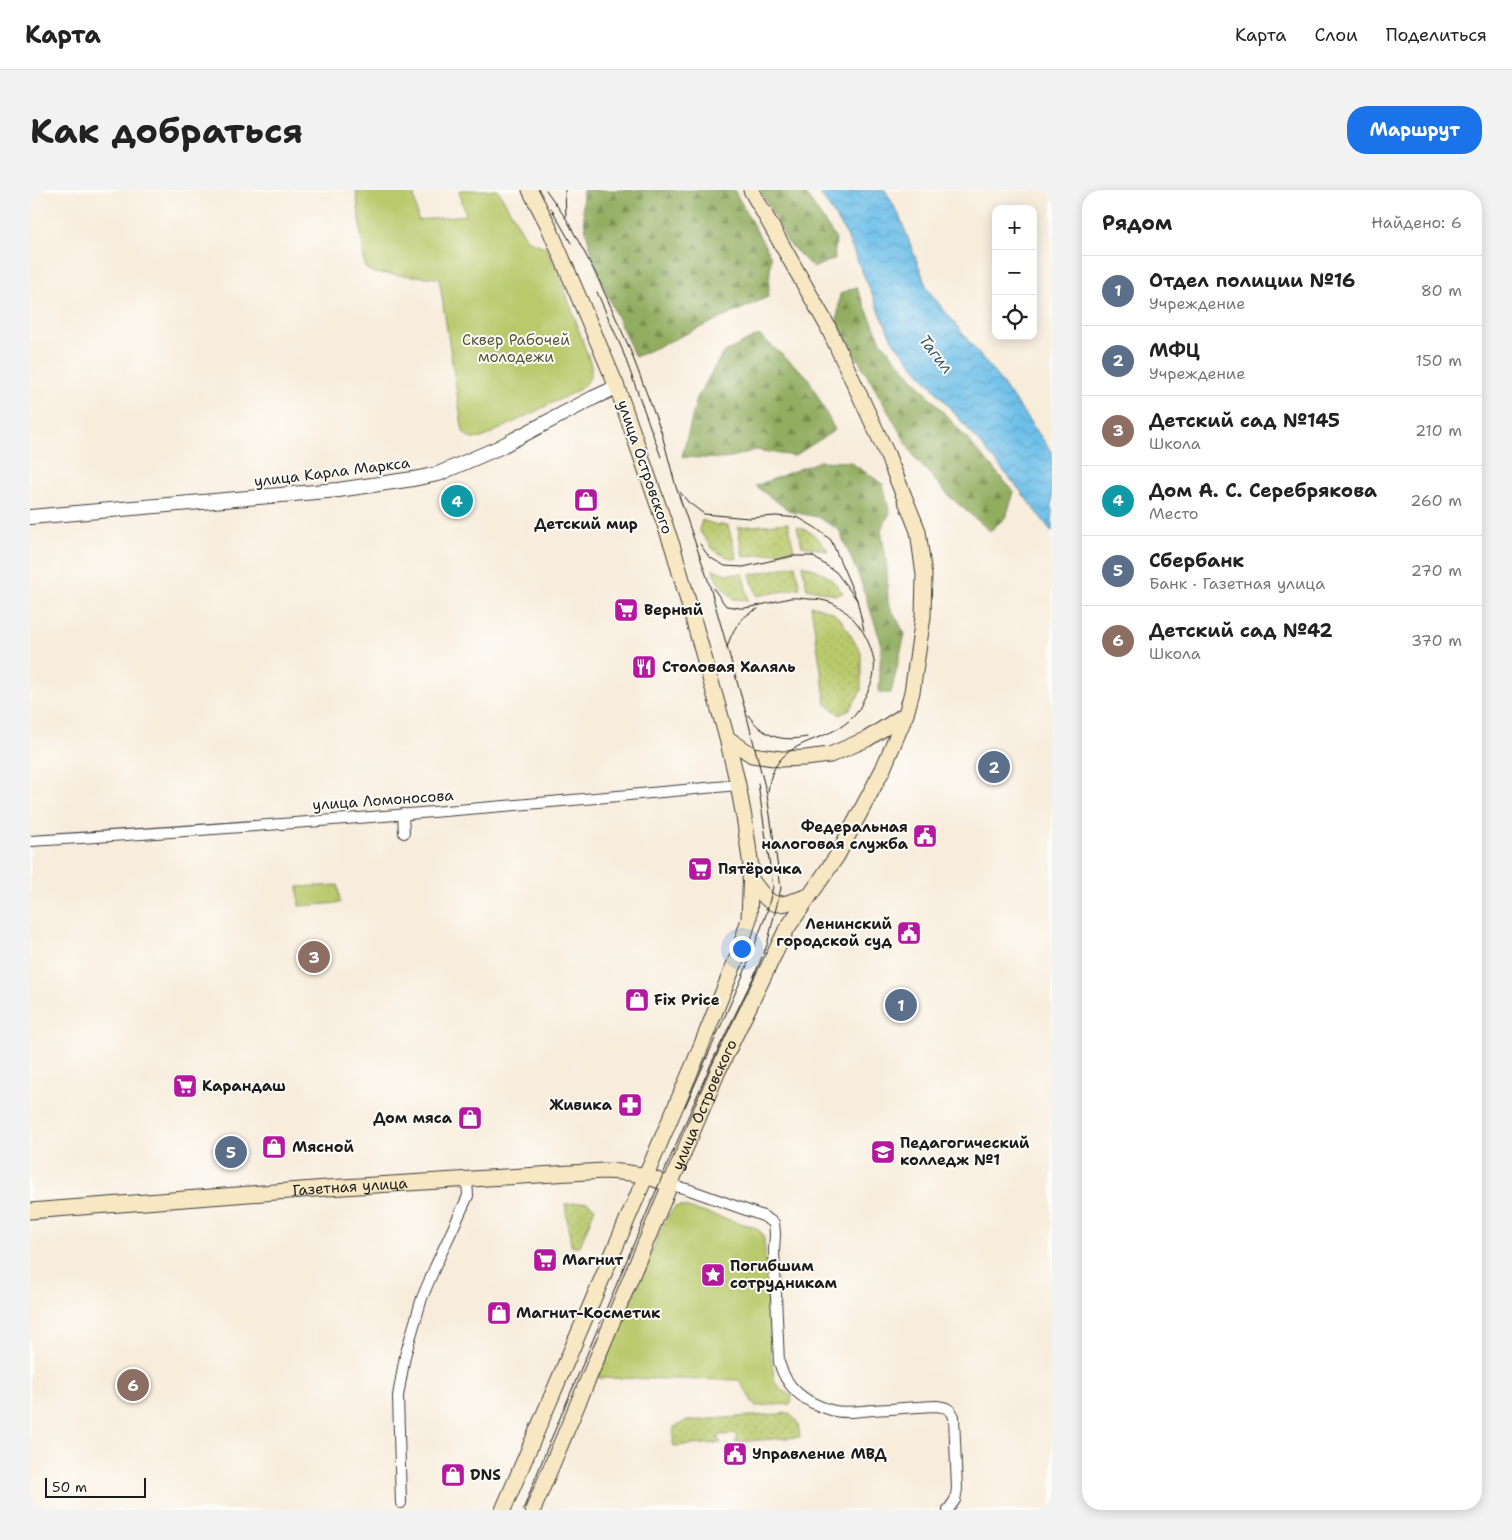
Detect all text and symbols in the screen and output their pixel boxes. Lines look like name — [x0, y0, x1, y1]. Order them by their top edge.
text: Карта — [25, 19, 101, 51]
text: Карта — [1235, 23, 1286, 47]
text: Слои — [1314, 23, 1358, 47]
text: Поделиться — [1386, 23, 1487, 47]
button: Маршрут — [1347, 106, 1482, 154]
text: Как добраться — [30, 107, 303, 154]
map controls — [992, 205, 1037, 340]
button: + — [992, 205, 1037, 250]
text: Рядом — [1102, 209, 1172, 237]
text: Найдено: 6 — [1371, 212, 1462, 233]
button: − — [992, 250, 1037, 295]
text: Отдел полиции №16 — [1149, 268, 1355, 293]
text: 1 — [1114, 280, 1122, 301]
text: 80 m — [1421, 280, 1462, 301]
text: Учреждение — [1149, 293, 1245, 314]
button: locate — [992, 295, 1037, 340]
park label: Сквер Рабочей молодежи — [462, 330, 570, 367]
water label: Тагил — [914, 330, 958, 378]
text: МФЦ — [1149, 338, 1200, 363]
text: 2 — [1112, 350, 1124, 371]
text: 150 m — [1415, 350, 1462, 371]
text: Учреждение — [1149, 363, 1245, 384]
street label: улица Островского — [613, 397, 677, 537]
text: Детский сад №145 — [1149, 408, 1340, 433]
text: 3 — [1112, 420, 1124, 441]
text: 210 m — [1415, 420, 1462, 441]
text: Школа — [1149, 433, 1201, 454]
street label: улица Карла Маркса — [253, 452, 412, 491]
text: Дом А. С. Серебрякова — [1149, 478, 1377, 503]
pin: 4 — [441, 482, 473, 520]
shop icon: Детский мир — [573, 487, 599, 513]
text: 4 — [1112, 490, 1124, 511]
text: 260 m — [1410, 490, 1462, 511]
text: Место — [1149, 503, 1199, 524]
place label: Детский мир — [534, 514, 638, 534]
text: Сбербанк — [1149, 548, 1244, 573]
text: 5 — [1113, 560, 1123, 581]
text: 270 m — [1411, 560, 1462, 581]
text: Банк · Газетная улица — [1149, 573, 1325, 594]
supermarket icon: Верный — [613, 597, 639, 623]
place label: Верный — [644, 600, 704, 620]
text: Детский сад №42 — [1149, 618, 1333, 643]
text: 6 — [1112, 630, 1124, 651]
text: 370 m — [1411, 630, 1462, 651]
text: Школа — [1149, 643, 1201, 664]
restaurant icon: Столовая Халяль — [631, 654, 657, 680]
place label: Столовая Халяль — [662, 657, 796, 677]
pin: 2 — [978, 748, 1010, 786]
street label: улица Ломоносова — [312, 785, 455, 815]
place label: Федеральная налоговая служба — [761, 817, 909, 854]
public building icon: Федеральная налоговая служба — [912, 823, 938, 849]
supermarket icon: Пятёрочка — [687, 856, 713, 882]
place label: Пятёрочка — [718, 859, 802, 879]
place label: Ленинский городской суд — [776, 914, 893, 951]
public building icon: Ленинский городской суд — [896, 920, 922, 946]
your location — [729, 936, 755, 962]
pin: 3 — [298, 938, 330, 976]
pin: 1 — [885, 986, 917, 1024]
shop icon: Fix Price — [624, 987, 650, 1013]
place label: Fix Price — [654, 990, 720, 1010]
street label: улица Островского — [667, 1036, 742, 1173]
supermarket icon: Карандаш — [172, 1073, 198, 1099]
place label: Карандаш — [202, 1076, 286, 1096]
pharmacy icon: Живика — [617, 1092, 643, 1118]
place label: Живика — [549, 1095, 613, 1115]
shop icon: Дом мяса — [457, 1105, 483, 1131]
place label: Дом мяса — [373, 1108, 453, 1128]
pin: 5 — [215, 1133, 247, 1171]
place label: Педагогический колледж №1 — [900, 1133, 1030, 1170]
shop icon: Мясной — [261, 1134, 287, 1160]
place label: Мясной — [292, 1137, 354, 1157]
school or university icon: Педагогический колледж №1 — [870, 1139, 896, 1165]
street label: Газетная улица — [292, 1173, 409, 1201]
supermarket icon: Магнит — [532, 1247, 558, 1273]
place label: Магнит — [562, 1250, 623, 1270]
place label: Погибшим сотрудникам — [730, 1256, 837, 1293]
place icon: Погибшим сотрудникам — [700, 1262, 726, 1288]
shop icon: Магнит-Косметик — [486, 1300, 512, 1326]
place label: Магнит-Косметик — [516, 1303, 661, 1323]
pin: 6 — [117, 1366, 149, 1404]
public building icon: Управление МВД — [722, 1441, 748, 1467]
place label: Управление МВД — [752, 1444, 887, 1464]
shop icon: DNS — [440, 1462, 466, 1488]
place label: DNS — [470, 1465, 501, 1485]
scale bar — [45, 1475, 146, 1498]
text: 50 m — [52, 1478, 87, 1496]

